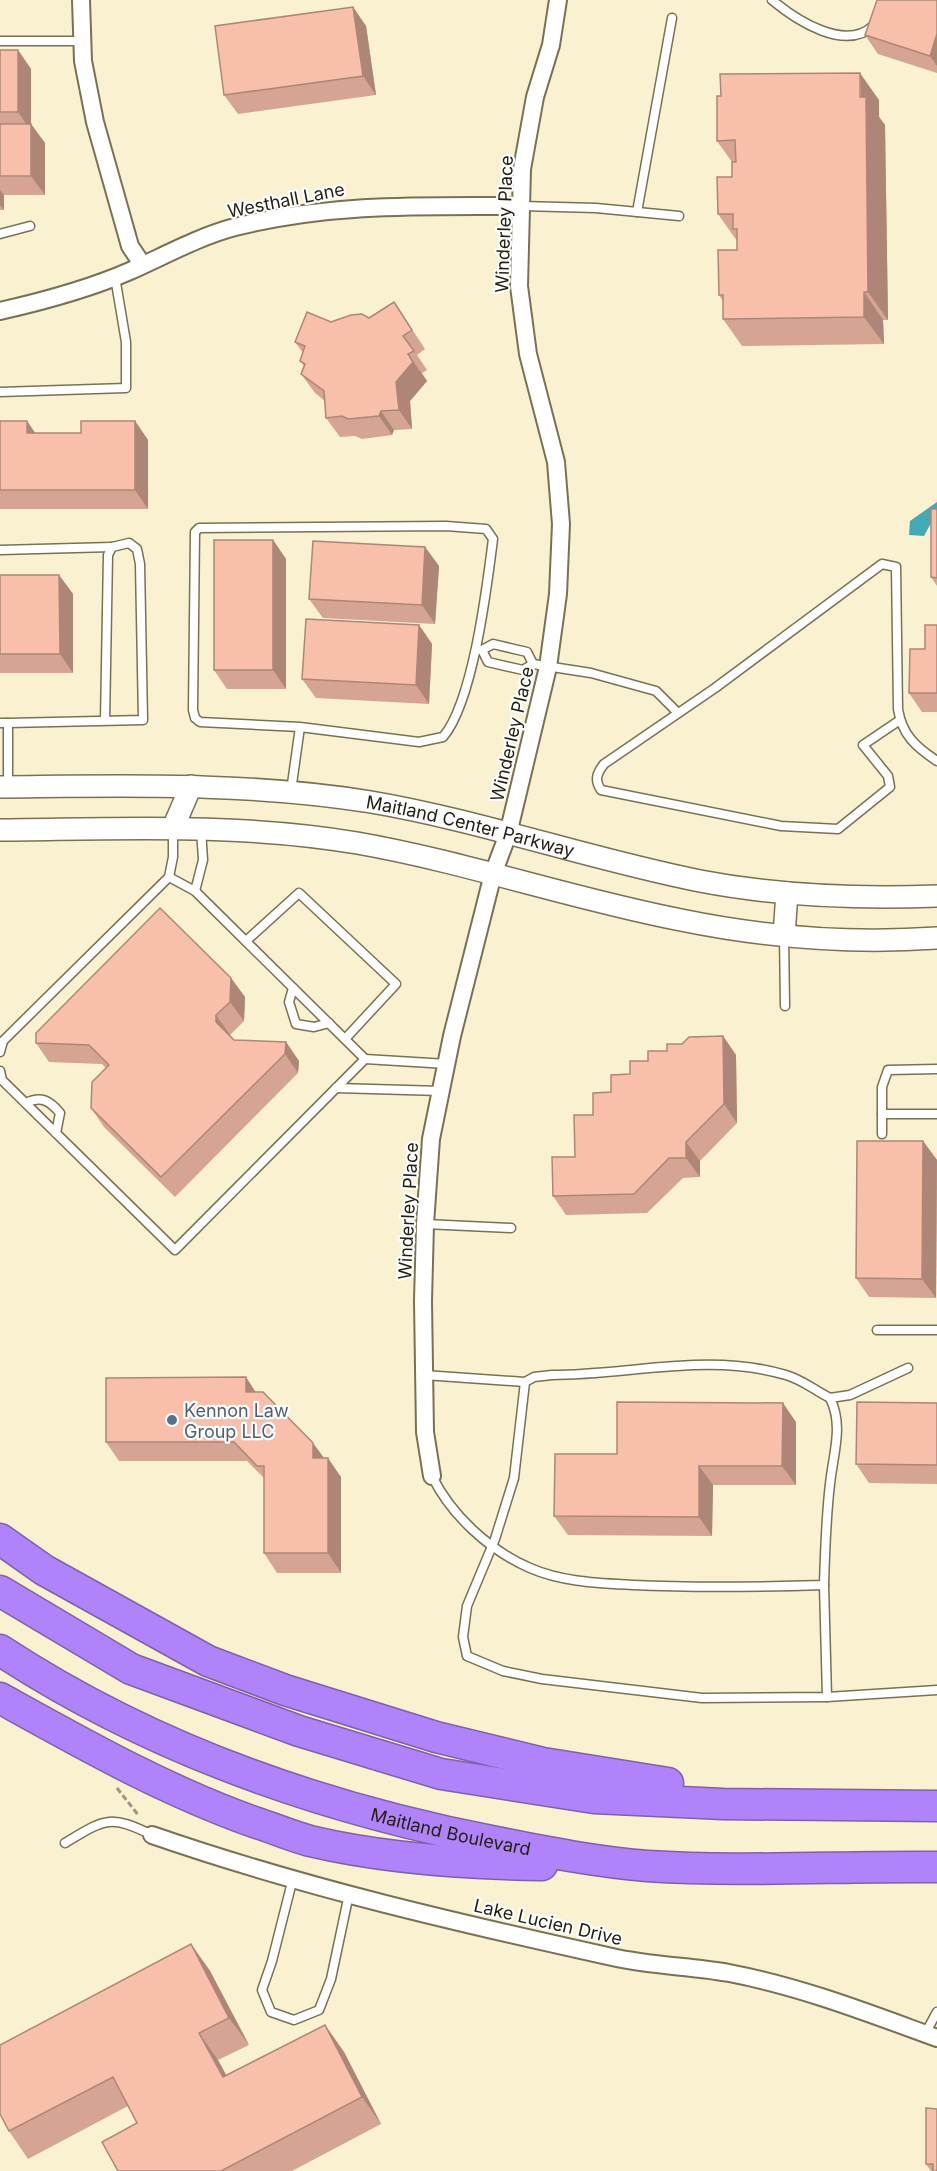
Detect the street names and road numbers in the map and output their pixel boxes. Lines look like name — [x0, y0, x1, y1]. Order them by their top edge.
street label: Winderley Place — [491, 155, 517, 293]
street label: Westhall Lane — [226, 178, 346, 222]
street label: Winderley Place — [486, 665, 538, 803]
street label: Maitland Center Parkway — [365, 791, 577, 861]
street label: Winderley Place — [394, 1142, 422, 1280]
street label: Maitland Boulevard — [369, 1803, 533, 1859]
street label: Lake Lucien Drive — [472, 1895, 624, 1949]

